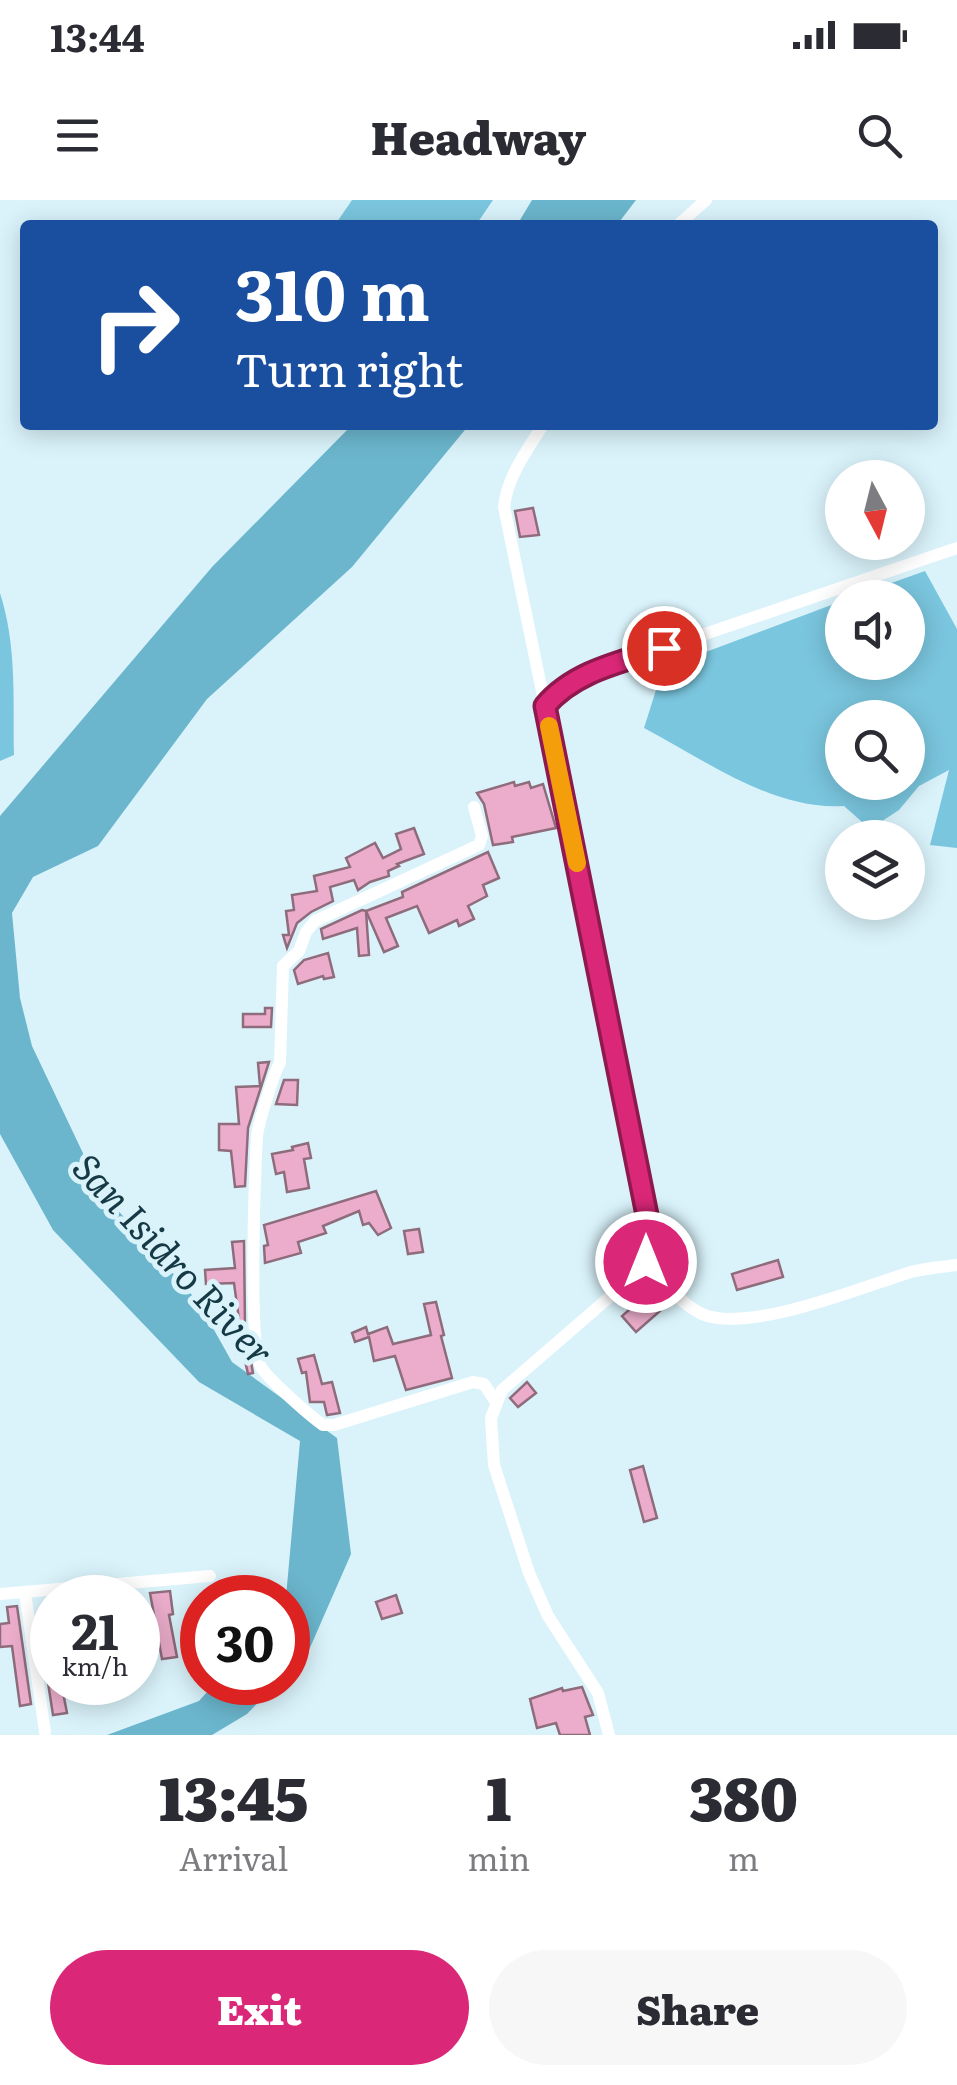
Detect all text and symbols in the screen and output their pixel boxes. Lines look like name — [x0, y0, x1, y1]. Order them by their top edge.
text: 13:44 — [50, 7, 145, 64]
text: Headway — [371, 102, 586, 169]
icon: menu — [50, 108, 105, 163]
icon: search — [852, 108, 907, 163]
text: 310 m — [235, 239, 430, 343]
icon: right — [70, 260, 200, 390]
text: Turn right — [235, 334, 463, 401]
north arrow — [825, 460, 925, 560]
map controls — [825, 460, 925, 920]
button: sound — [825, 580, 925, 680]
pin — [622, 606, 707, 691]
icon: arrive — [637, 621, 692, 676]
button: search — [825, 700, 925, 800]
button: layers — [825, 820, 925, 920]
water label: San Isidro River — [61, 1139, 289, 1377]
position arrow — [594, 1210, 698, 1314]
speed limit sign: 30 — [180, 1575, 310, 1705]
text: 21 — [71, 1591, 119, 1665]
text: km/h — [62, 1647, 128, 1684]
text: 13:45 — [159, 1750, 309, 1839]
text: 1 — [486, 1750, 511, 1839]
text: 380 — [689, 1750, 798, 1839]
text: Arrival — [179, 1833, 288, 1881]
text: min — [467, 1833, 530, 1881]
text: m — [728, 1833, 759, 1881]
button: Exit — [50, 1950, 469, 2065]
button: Share — [489, 1950, 907, 2065]

